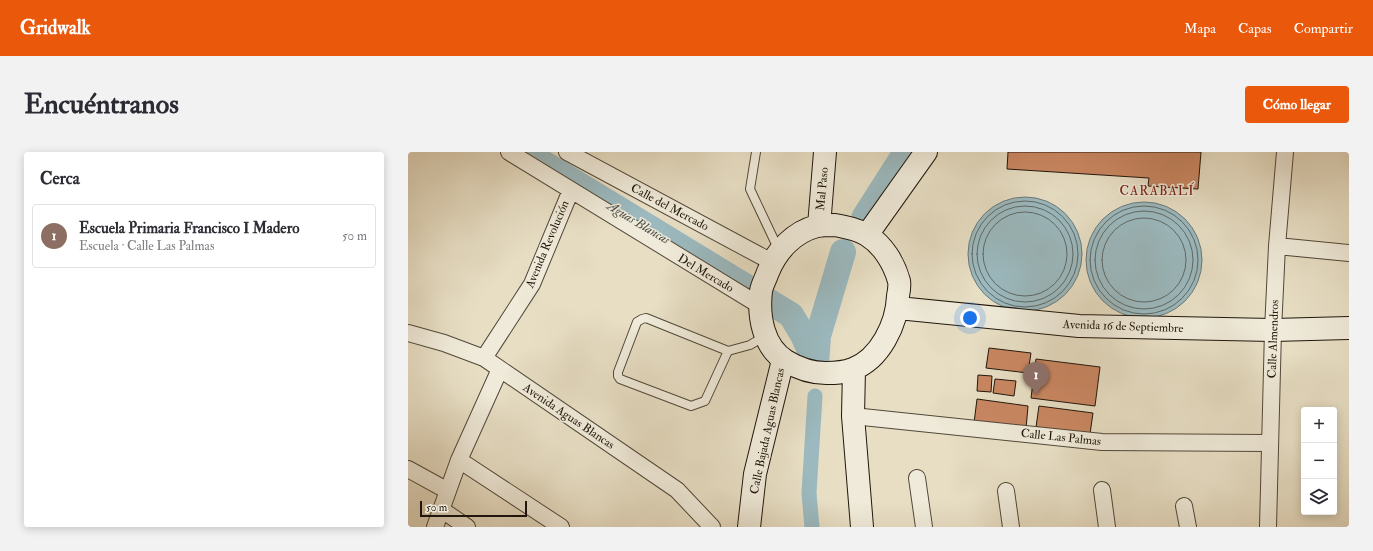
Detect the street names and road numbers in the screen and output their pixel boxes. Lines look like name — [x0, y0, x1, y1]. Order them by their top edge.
street label: Mal Paso — [813, 166, 832, 211]
street label: Calle del Mercado — [628, 181, 712, 234]
street label: Avenida Revolución — [522, 198, 573, 291]
street label: Del Mercado — [675, 251, 737, 296]
street label: Calle Almendros — [1265, 299, 1282, 379]
street label: Avenida 16 de Septiembre — [1061, 317, 1184, 336]
street label: Calle Bajada Aguas Blancas — [747, 367, 788, 495]
street label: Avenida Aguas Blancas — [519, 380, 617, 453]
street label: Calle Las Palmas — [1020, 426, 1102, 449]

